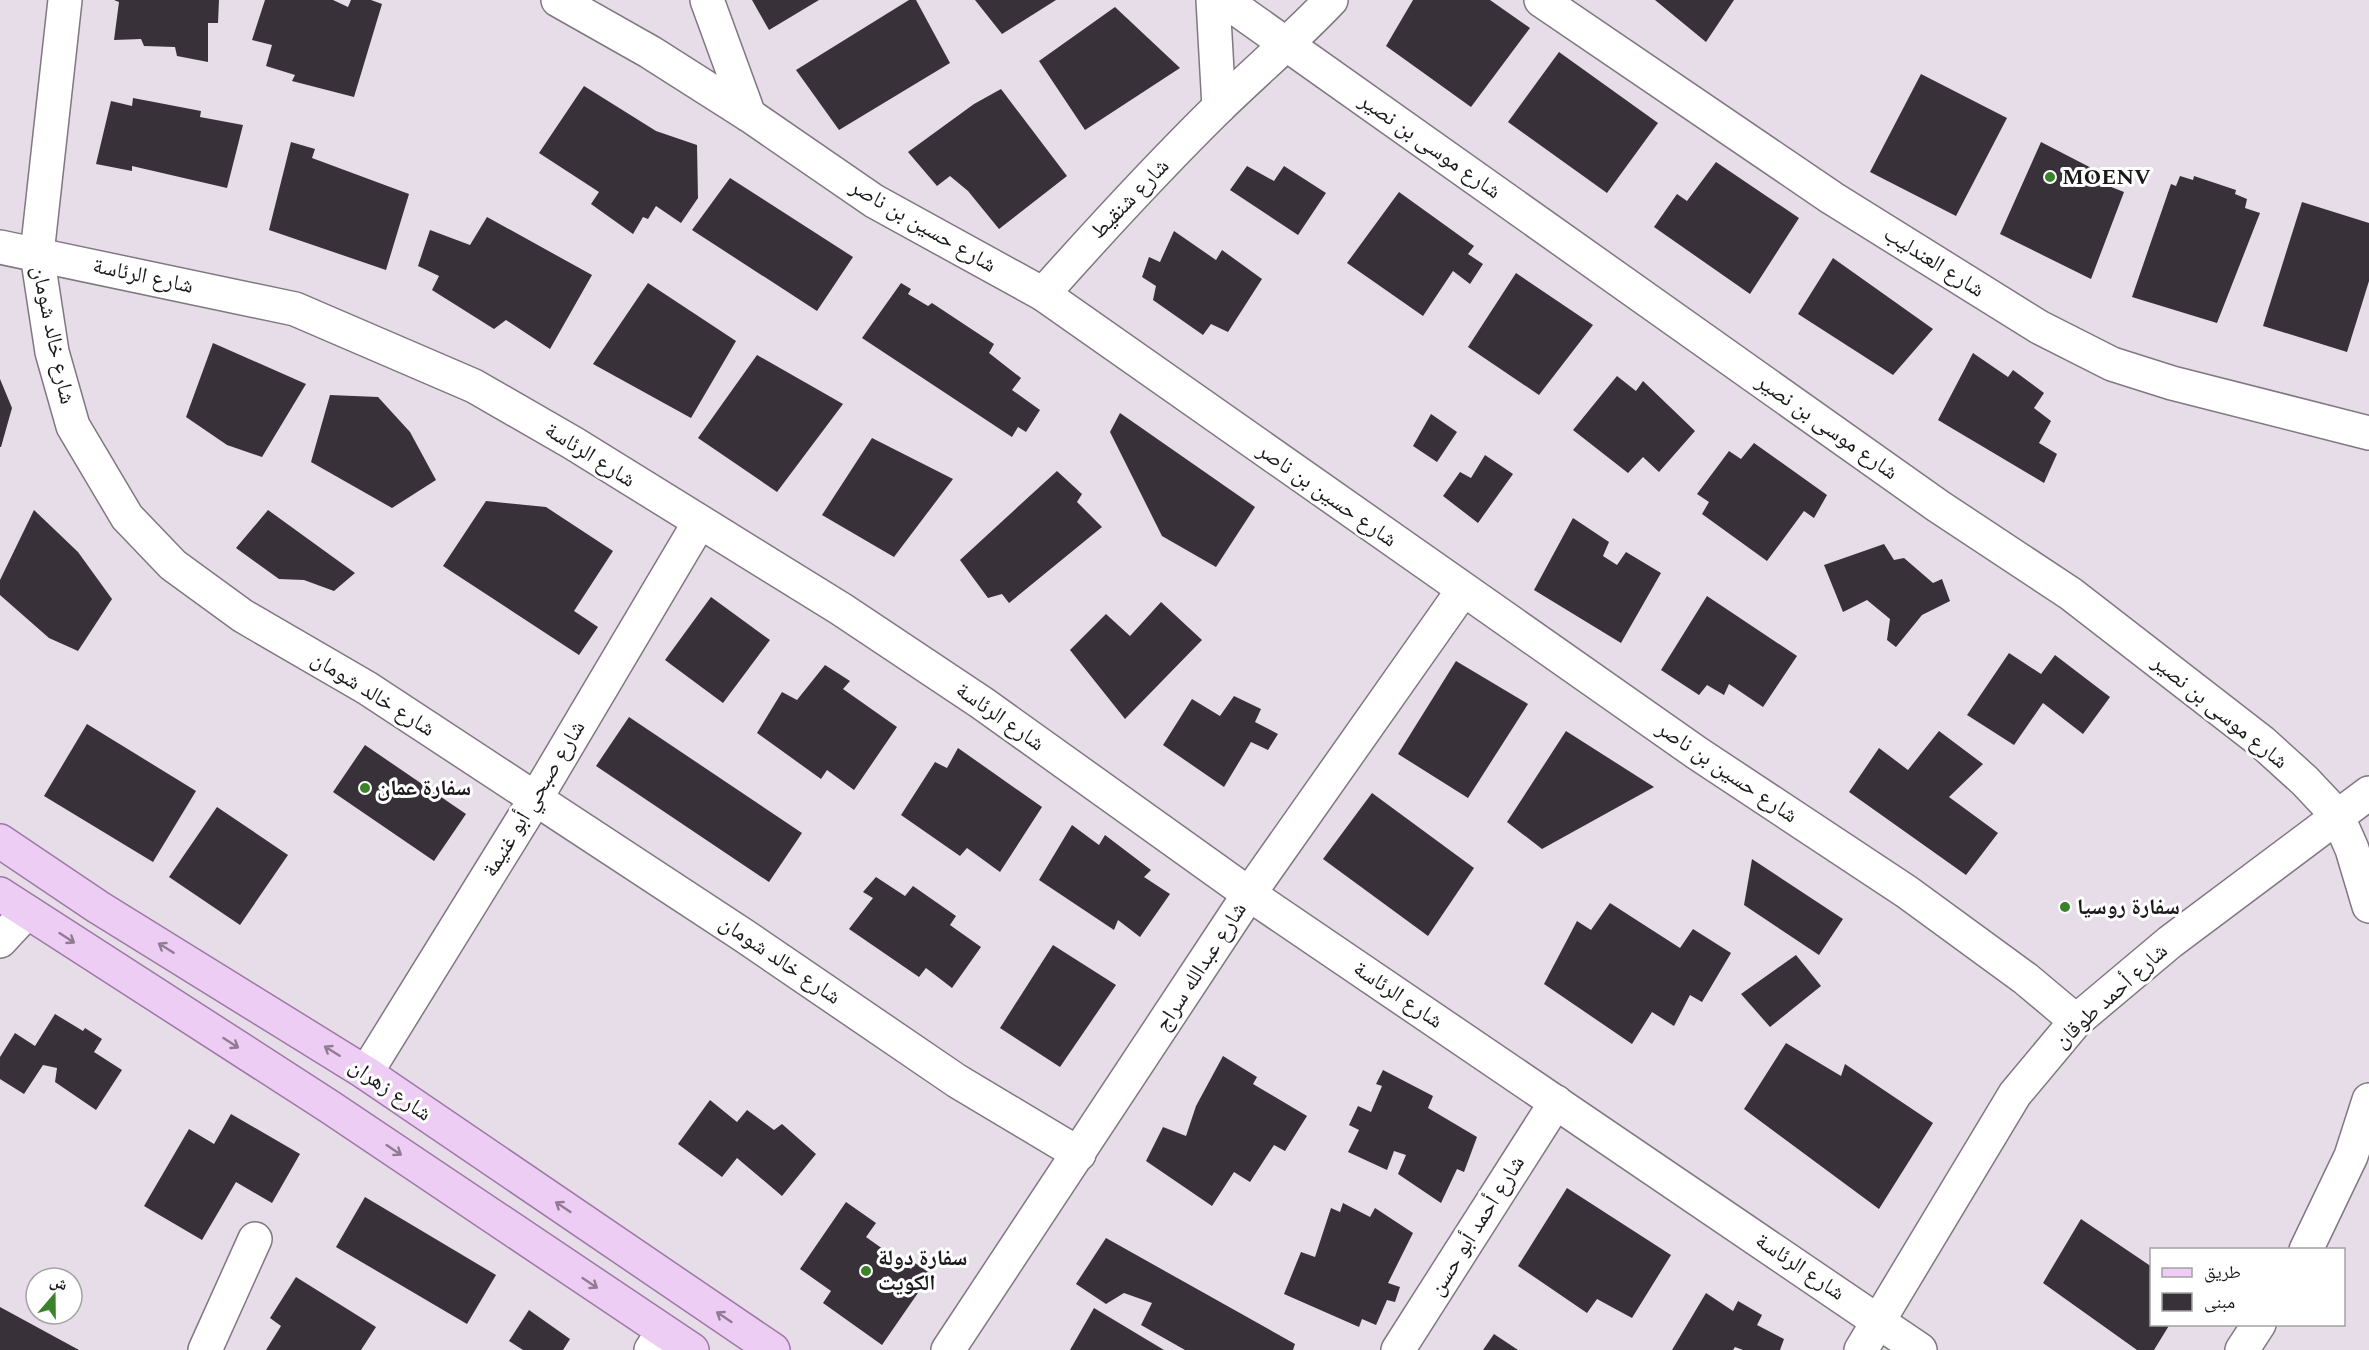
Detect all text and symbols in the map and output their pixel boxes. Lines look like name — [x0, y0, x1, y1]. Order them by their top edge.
street label: شارع موسى بن نصير — [1351, 84, 1508, 207]
street label: شارع شنقيط — [1083, 151, 1177, 247]
place label: MOENV — [2062, 161, 2151, 194]
street label: شارع حسين بن ناصر — [843, 170, 1002, 281]
marker: MOENV — [2043, 170, 2057, 184]
street label: شارع العندليب — [1877, 218, 1991, 306]
street label: شارع الرئاسة — [90, 249, 196, 303]
street label: شارع خالد شومان — [22, 263, 84, 407]
street label: شارع موسى بن نصير — [1748, 365, 1905, 488]
street label: شارع الرئاسة — [538, 414, 642, 496]
street label: شارع حسين بن ناصر — [1249, 434, 1404, 556]
street label: شارع خالد شومان — [305, 643, 441, 745]
street label: شارع موسى بن نصير — [2144, 646, 2295, 777]
street label: شارع الرئاسة — [949, 674, 1051, 760]
street label: شارع حسين بن ناصر — [1649, 712, 1804, 832]
street label: شارع صبحي أبو غنيمة — [474, 714, 594, 884]
place label: سفارة عمان — [377, 772, 471, 805]
marker: سفارة عمان — [358, 781, 372, 795]
place label: سفارة روسيا — [2077, 891, 2180, 924]
street label: شارع عبدالله سراج — [1147, 896, 1255, 1038]
marker: سفارة روسيا — [2058, 900, 2072, 914]
street label: شارع خالد شومان — [712, 907, 848, 1013]
one-way arrow — [58, 932, 75, 944]
street label: شارع أحمد طوقان — [2046, 936, 2176, 1056]
one-way arrow — [158, 942, 175, 954]
street label: شارع الرئاسة — [1346, 953, 1450, 1037]
one-way arrow — [222, 1038, 239, 1050]
one-way arrow — [324, 1045, 341, 1057]
street label: شارع زهران — [342, 1050, 438, 1130]
one-way arrow — [385, 1144, 401, 1156]
street label: شارع أحمد أبو حسن — [1421, 1149, 1533, 1303]
one-way arrow — [556, 1201, 572, 1213]
street label: شارع الرئاسة — [1748, 1225, 1852, 1309]
place label: سفارة دولة الكويت — [878, 1242, 967, 1300]
legend — [2150, 1248, 2345, 1326]
text: طريق — [2204, 1259, 2241, 1286]
marker: سفارة دولة الكويت — [859, 1264, 873, 1278]
north arrow — [24, 1266, 84, 1326]
text: ش — [47, 1269, 71, 1297]
one-way arrow — [582, 1277, 598, 1289]
text: مبنى — [2204, 1289, 2235, 1316]
one-way arrow — [717, 1311, 733, 1323]

